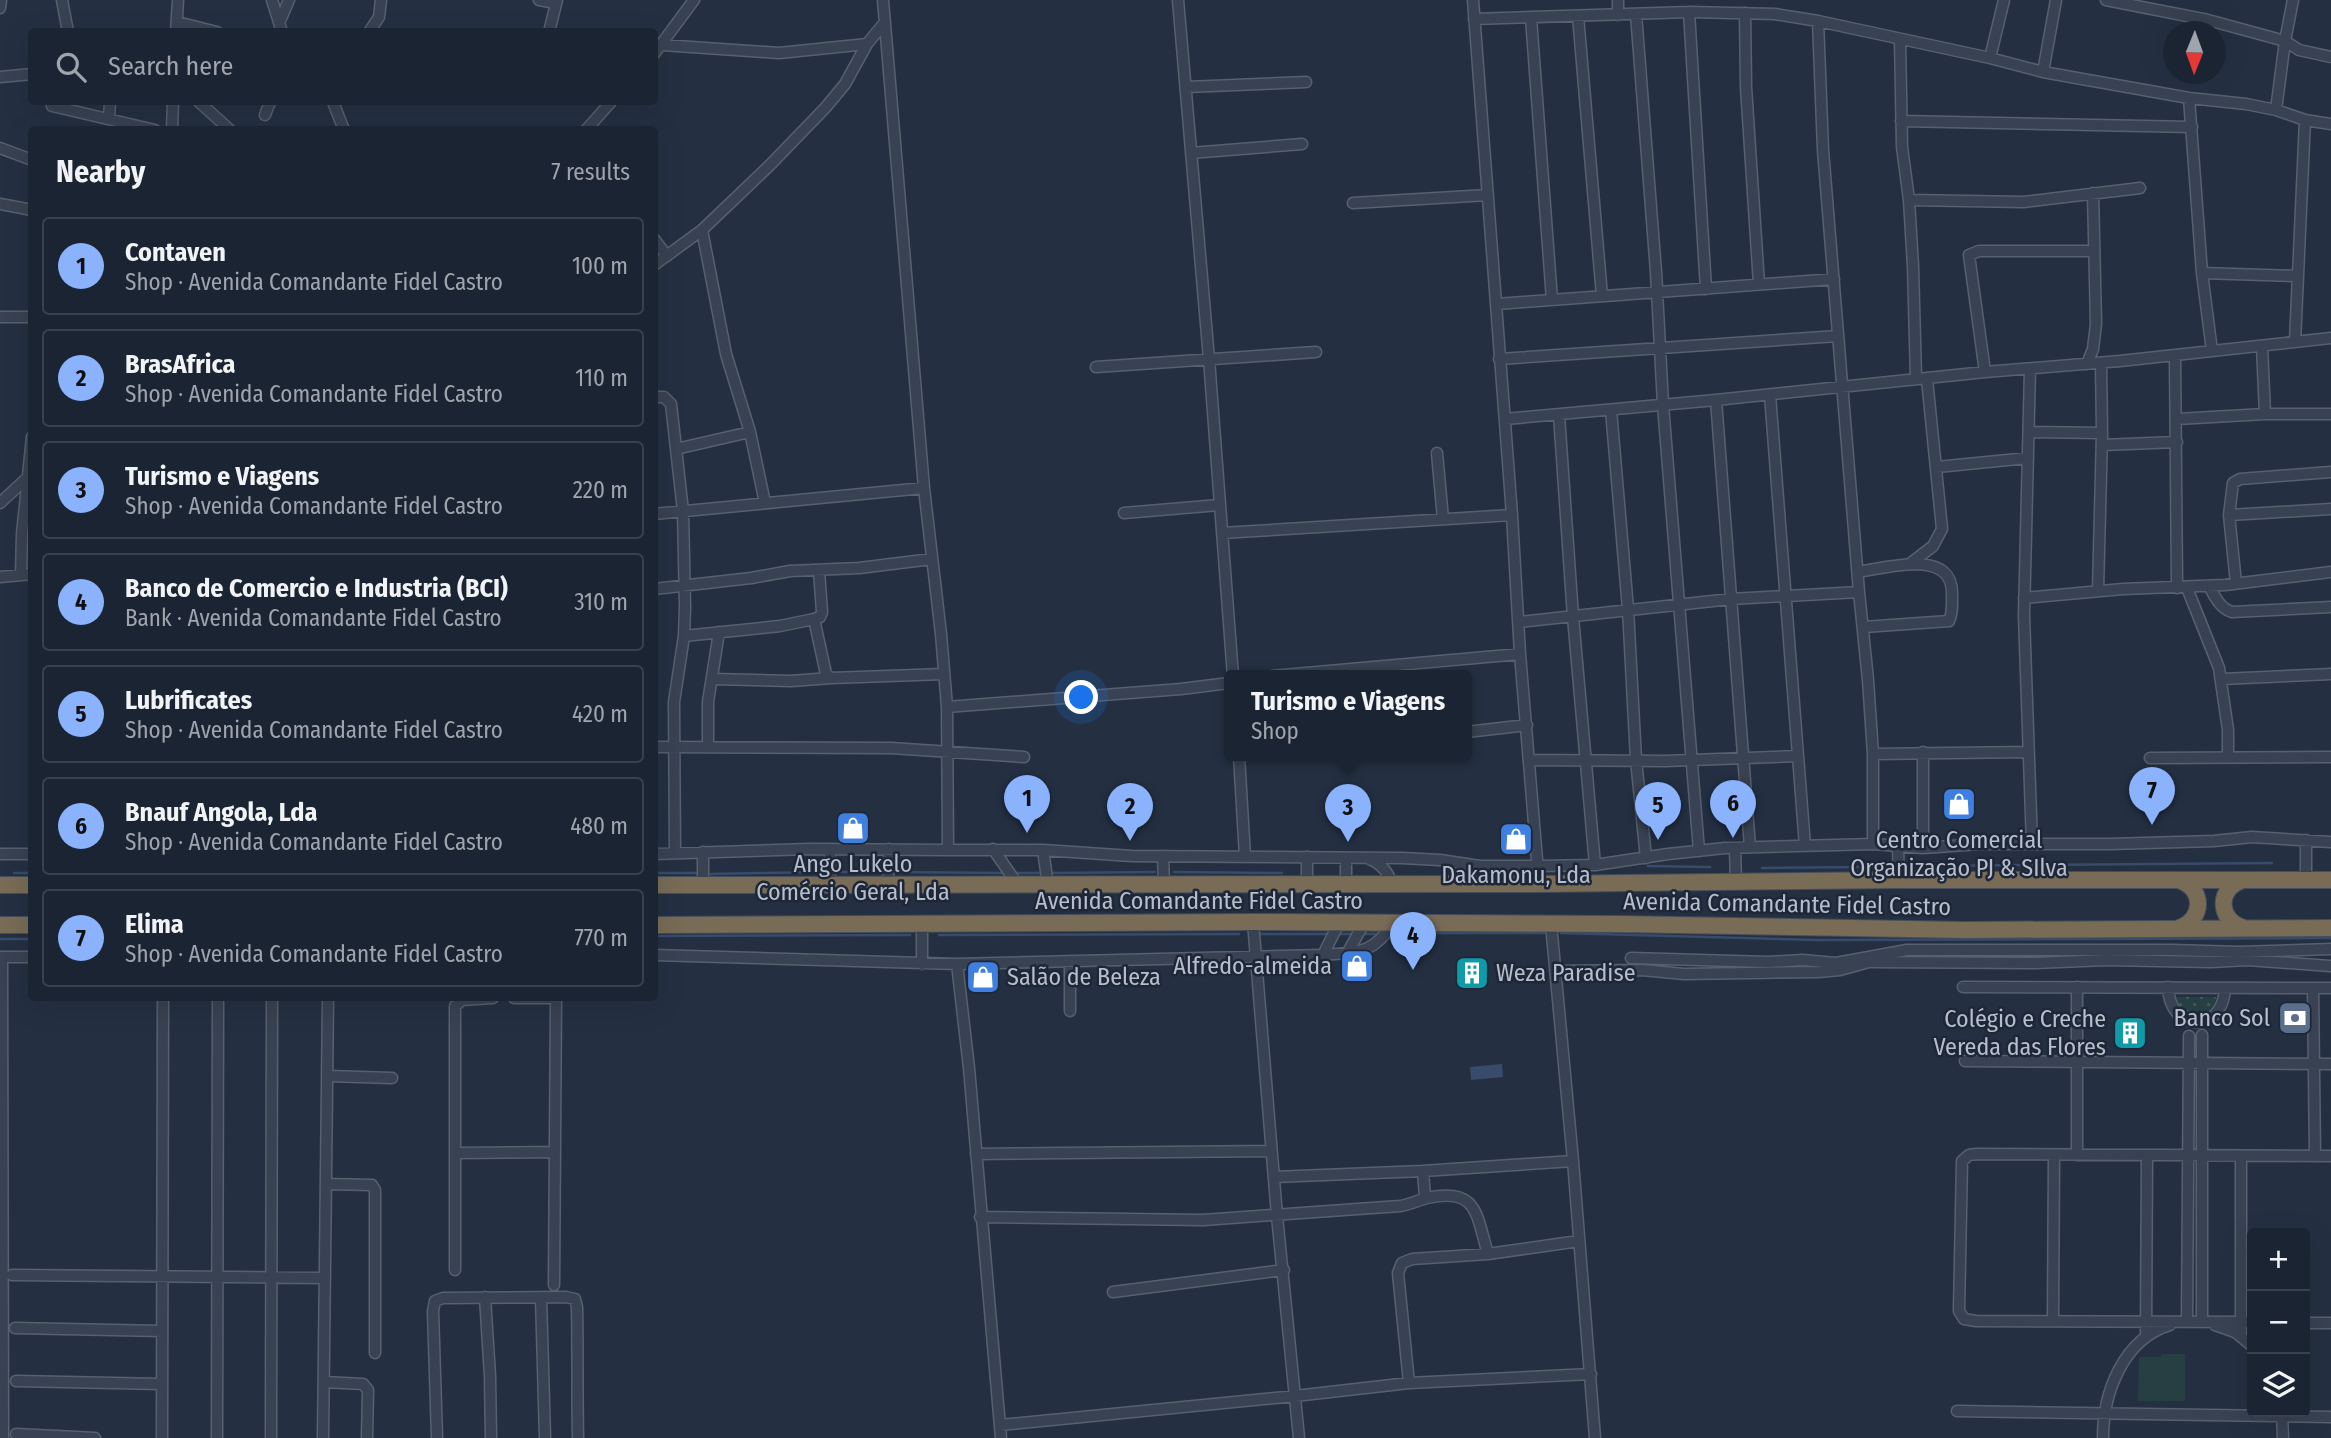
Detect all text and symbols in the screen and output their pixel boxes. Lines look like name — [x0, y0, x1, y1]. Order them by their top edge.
north arrow — [2163, 21, 2226, 84]
search box — [28, 28, 658, 105]
icon: search — [52, 48, 90, 86]
text: Search here — [108, 51, 233, 82]
text: Nearby — [56, 154, 145, 190]
text: 7 results — [551, 158, 630, 186]
text: Contaven — [125, 237, 226, 268]
text: 1 — [76, 252, 86, 280]
text: 100 m — [572, 252, 628, 280]
text: Shop · Avenida Comandante Fidel Castro — [125, 268, 503, 296]
text: BrasAfrica — [125, 349, 235, 380]
text: 2 — [76, 364, 86, 392]
text: 110 m — [575, 364, 628, 392]
text: Shop · Avenida Comandante Fidel Castro — [125, 380, 503, 408]
text: Turismo e Viagens — [125, 461, 319, 492]
text: 3 — [76, 476, 86, 504]
text: 220 m — [573, 476, 628, 504]
text: Shop · Avenida Comandante Fidel Castro — [125, 492, 503, 520]
text: Banco de Comercio e Industria (BCI) — [125, 573, 508, 604]
text: 4 — [75, 588, 87, 616]
text: 310 m — [574, 588, 628, 616]
text: Bank · Avenida Comandante Fidel Castro — [125, 604, 502, 632]
popup — [1224, 670, 1472, 761]
your location — [1064, 680, 1098, 714]
text: Lubrificates — [125, 685, 252, 716]
text: Turismo e Viagens — [1251, 686, 1445, 717]
text: 5 — [75, 700, 87, 728]
text: 420 m — [572, 700, 628, 728]
text: Shop · Avenida Comandante Fidel Castro — [125, 716, 503, 744]
text: Shop — [1251, 717, 1299, 745]
pin: 7 — [2129, 767, 2175, 825]
pin: 1 — [1004, 775, 1050, 833]
pin: 6 — [1710, 780, 1756, 838]
pin: 5 — [1635, 782, 1681, 840]
pin: 2 — [1107, 783, 1153, 841]
pin: 3 — [1325, 784, 1371, 842]
shop icon: Centro Comercial Organização PJ & SIlva — [1940, 785, 1978, 823]
text: Bnauf Angola, Lda — [125, 797, 317, 828]
shop icon: Ango Lukelo Comércio Geral, Lda — [834, 809, 872, 847]
text: 6 — [75, 812, 87, 840]
text: 480 m — [570, 812, 628, 840]
shop icon: Dakamonu, Lda — [1497, 820, 1535, 858]
place label: Centro Comercial Organização PJ & SIlva — [1850, 826, 2068, 882]
text: Shop · Avenida Comandante Fidel Castro — [125, 828, 503, 856]
place label: Ango Lukelo Comércio Geral, Lda — [756, 850, 950, 906]
place label: Dakamonu, Lda — [1441, 861, 1591, 889]
street label: Avenida Comandante Fidel Castro — [1035, 887, 1363, 915]
street label: Avenida Comandante Fidel Castro — [1623, 887, 1951, 921]
text: Elima — [125, 909, 184, 940]
pin: 4 — [1390, 912, 1436, 970]
text: 7 — [76, 924, 86, 952]
text: 770 m — [574, 924, 628, 952]
text: Shop · Avenida Comandante Fidel Castro — [125, 940, 503, 968]
shop icon: Alfredo-almeida — [1338, 947, 1376, 985]
place label: Alfredo-almeida — [1173, 952, 1332, 980]
building icon: Weza Paradise — [1453, 954, 1491, 992]
shop icon: Salão de Beleza — [964, 958, 1002, 996]
place label: Weza Paradise — [1496, 959, 1636, 987]
place label: Salão de Beleza — [1007, 963, 1161, 991]
bank icon: Banco Sol — [2276, 999, 2314, 1037]
place label: Banco Sol — [2174, 1004, 2270, 1032]
place label: Colégio e Creche Vereda das Flores — [1933, 1005, 2106, 1061]
building icon: Colégio e Creche Vereda das Flores — [2111, 1014, 2149, 1052]
map controls — [2247, 1228, 2310, 1417]
button: + — [2247, 1228, 2310, 1291]
button: − — [2247, 1291, 2310, 1354]
button: layers — [2247, 1354, 2310, 1417]

